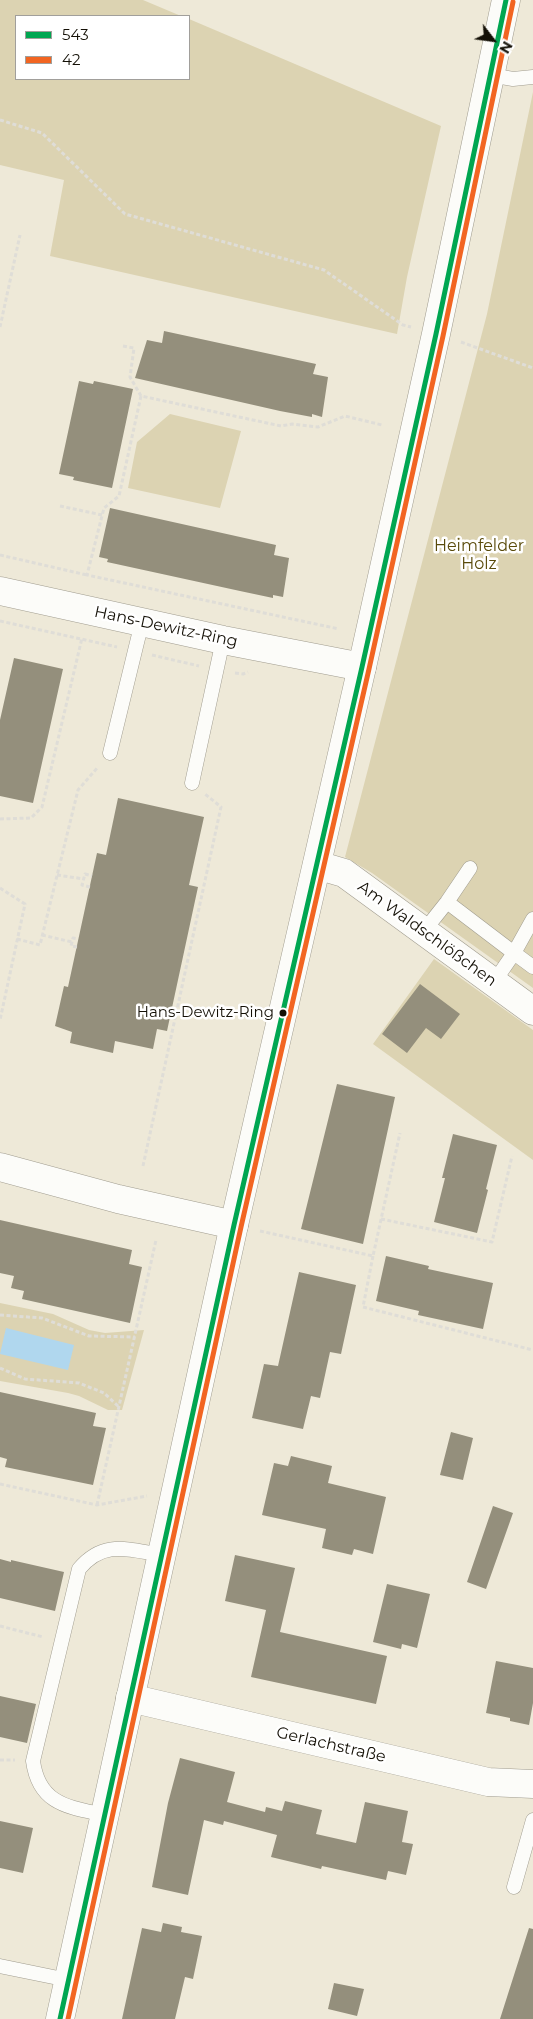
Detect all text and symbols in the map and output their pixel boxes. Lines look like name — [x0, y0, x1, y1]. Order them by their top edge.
legend — [15, 15, 190, 80]
north arrow — [468, 15, 518, 65]
text: 543 — [62, 25, 89, 44]
text: N — [495, 38, 517, 57]
text: 42 — [62, 50, 80, 69]
park label: Heimfelder Holz — [434, 536, 524, 574]
street label: Hans-Dewitz-Ring — [92, 602, 240, 652]
street label: Am Waldschlößchen — [354, 877, 500, 991]
place label: Hans-Dewitz-Ring — [137, 1004, 274, 1022]
marker: Hans-Dewitz-Ring — [278, 1008, 288, 1018]
street label: Gerlachstraße — [274, 1723, 388, 1767]

